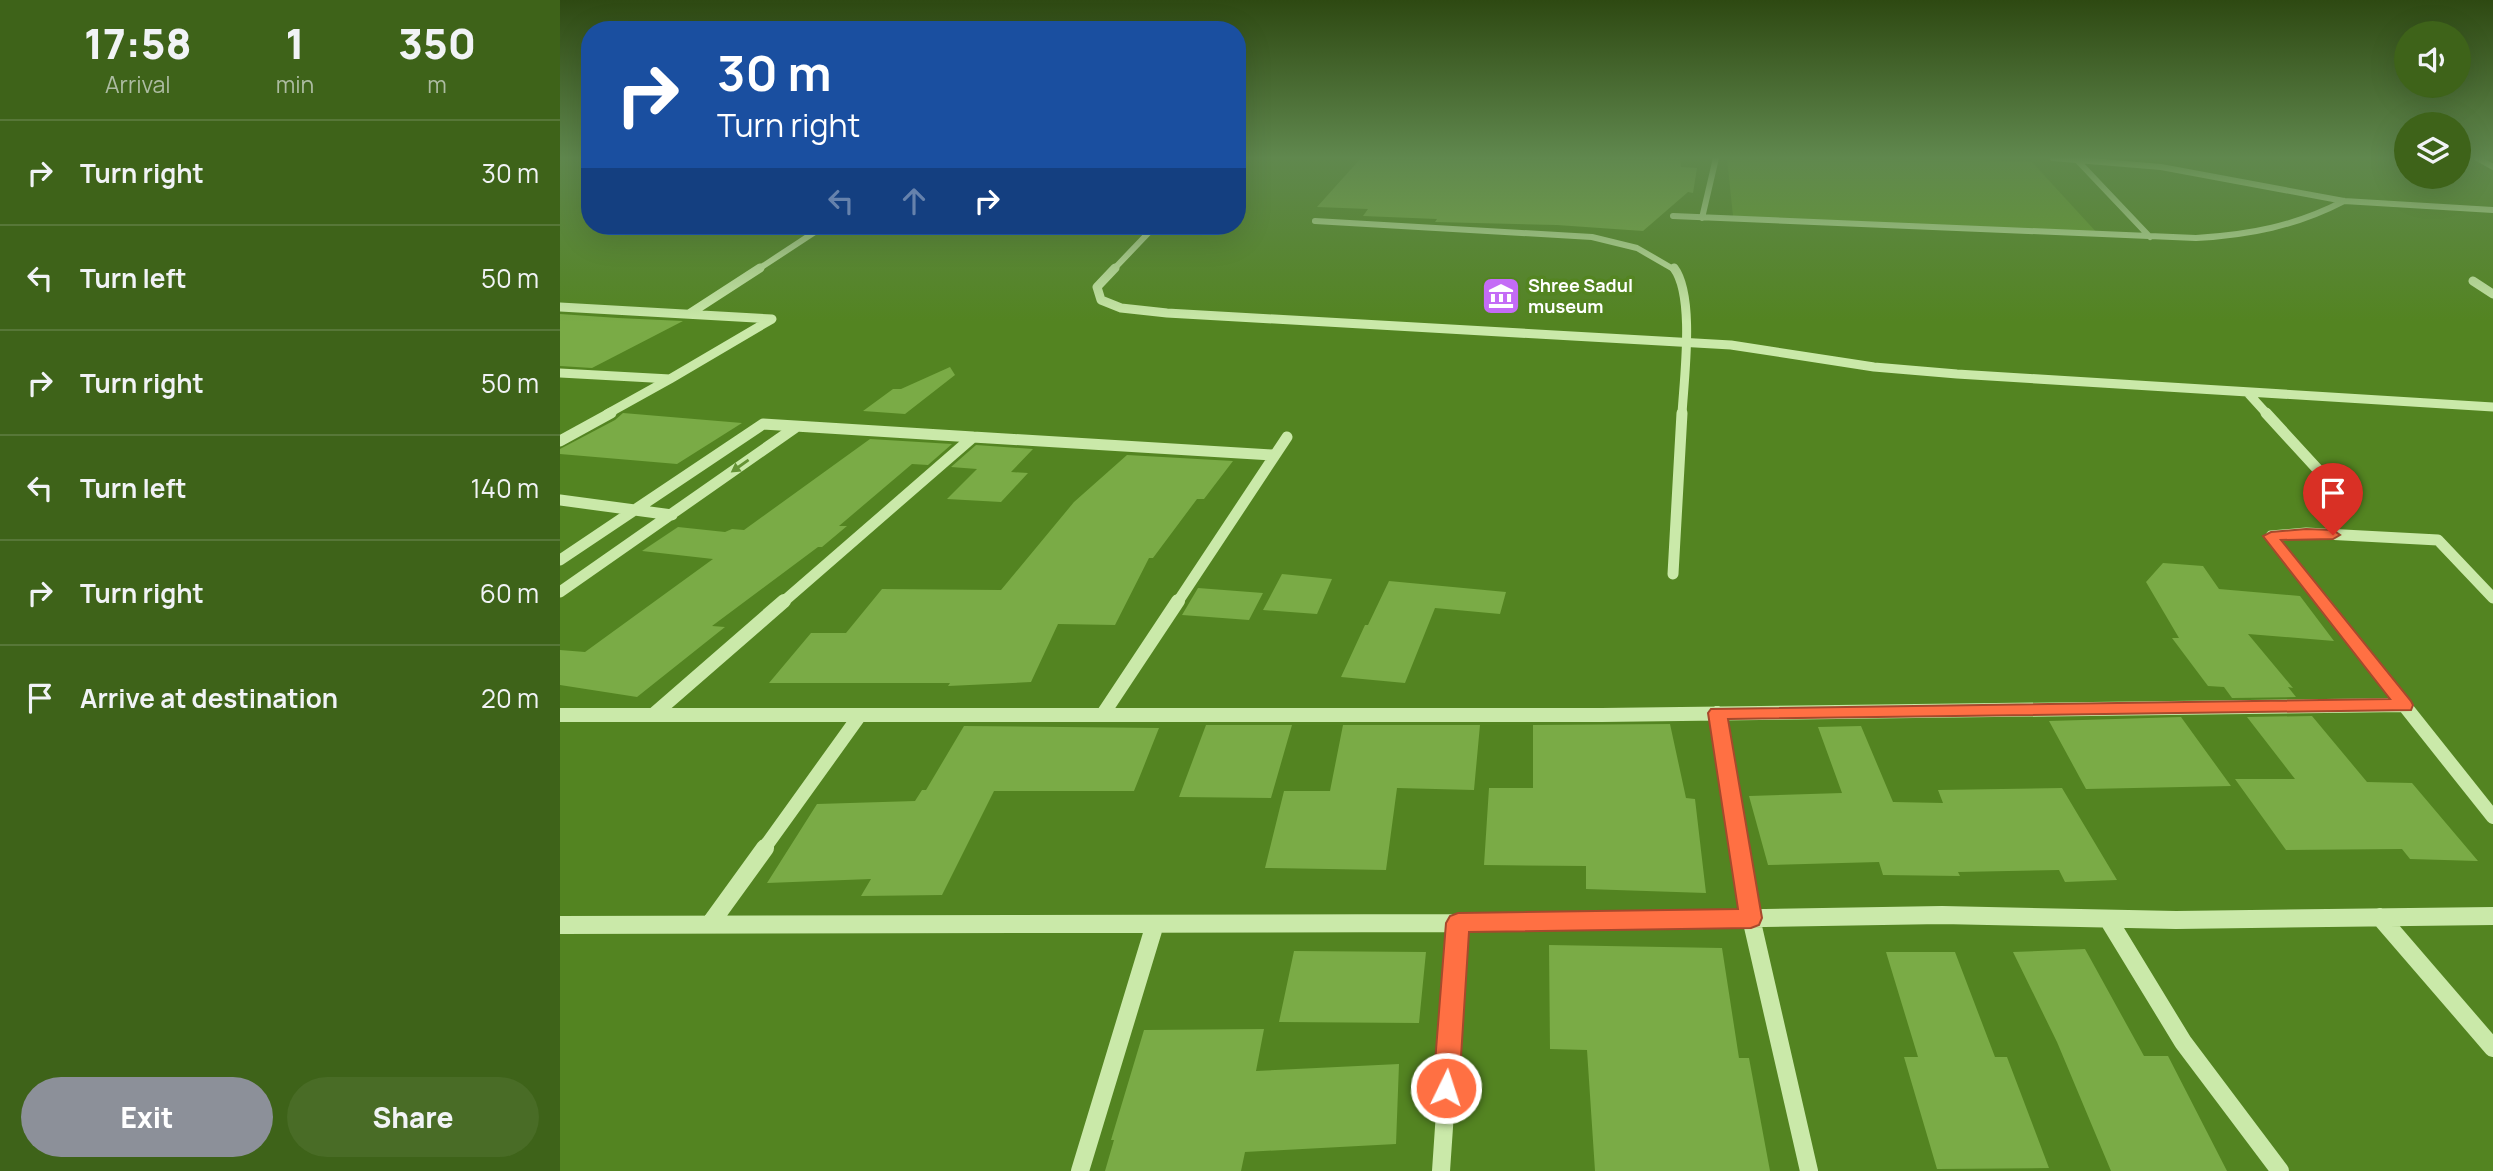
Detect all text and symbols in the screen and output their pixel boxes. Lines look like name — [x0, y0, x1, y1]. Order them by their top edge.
text: 17:58 — [84, 14, 192, 72]
text: 1 — [285, 14, 305, 72]
text: 350 — [398, 14, 476, 72]
map controls — [2394, 21, 2471, 189]
button: sound — [2394, 21, 2471, 98]
text: 30 m — [717, 39, 832, 106]
icon: right — [602, 49, 693, 140]
text: Arrival — [105, 68, 171, 100]
text: min — [276, 68, 314, 100]
text: m — [427, 68, 447, 100]
text: Turn right — [717, 103, 860, 147]
button: layers — [2394, 112, 2471, 189]
icon: right — [21, 154, 59, 192]
text: Turn right — [80, 155, 204, 191]
text: 30 m — [482, 155, 539, 191]
icon: left — [822, 182, 860, 220]
icon: ahead — [895, 182, 933, 220]
icon: right — [968, 182, 1006, 220]
icon: left — [21, 259, 59, 297]
text: Turn left — [80, 260, 187, 296]
text: 50 m — [481, 260, 539, 296]
place label: Shree Sadul museum — [1528, 273, 1633, 318]
museum icon: Shree Sadul museum — [1480, 275, 1522, 317]
icon: right — [21, 364, 59, 402]
text: Turn right — [80, 365, 204, 401]
text: 50 m — [481, 365, 539, 401]
one-way arrow — [731, 459, 749, 473]
pin — [2303, 463, 2363, 535]
icon: left — [21, 469, 59, 507]
text: Turn left — [80, 470, 187, 506]
text: 140 m — [470, 470, 539, 506]
icon: arrive — [2314, 474, 2352, 512]
icon: right — [21, 574, 59, 612]
text: Turn right — [80, 575, 204, 611]
text: 60 m — [480, 575, 539, 611]
icon: arrive — [21, 679, 59, 717]
text: Arrive at destination — [80, 680, 338, 716]
text: 20 m — [481, 680, 539, 716]
position arrow — [1409, 1051, 1483, 1125]
button: Exit — [21, 1077, 273, 1157]
button: Share — [287, 1077, 539, 1157]

